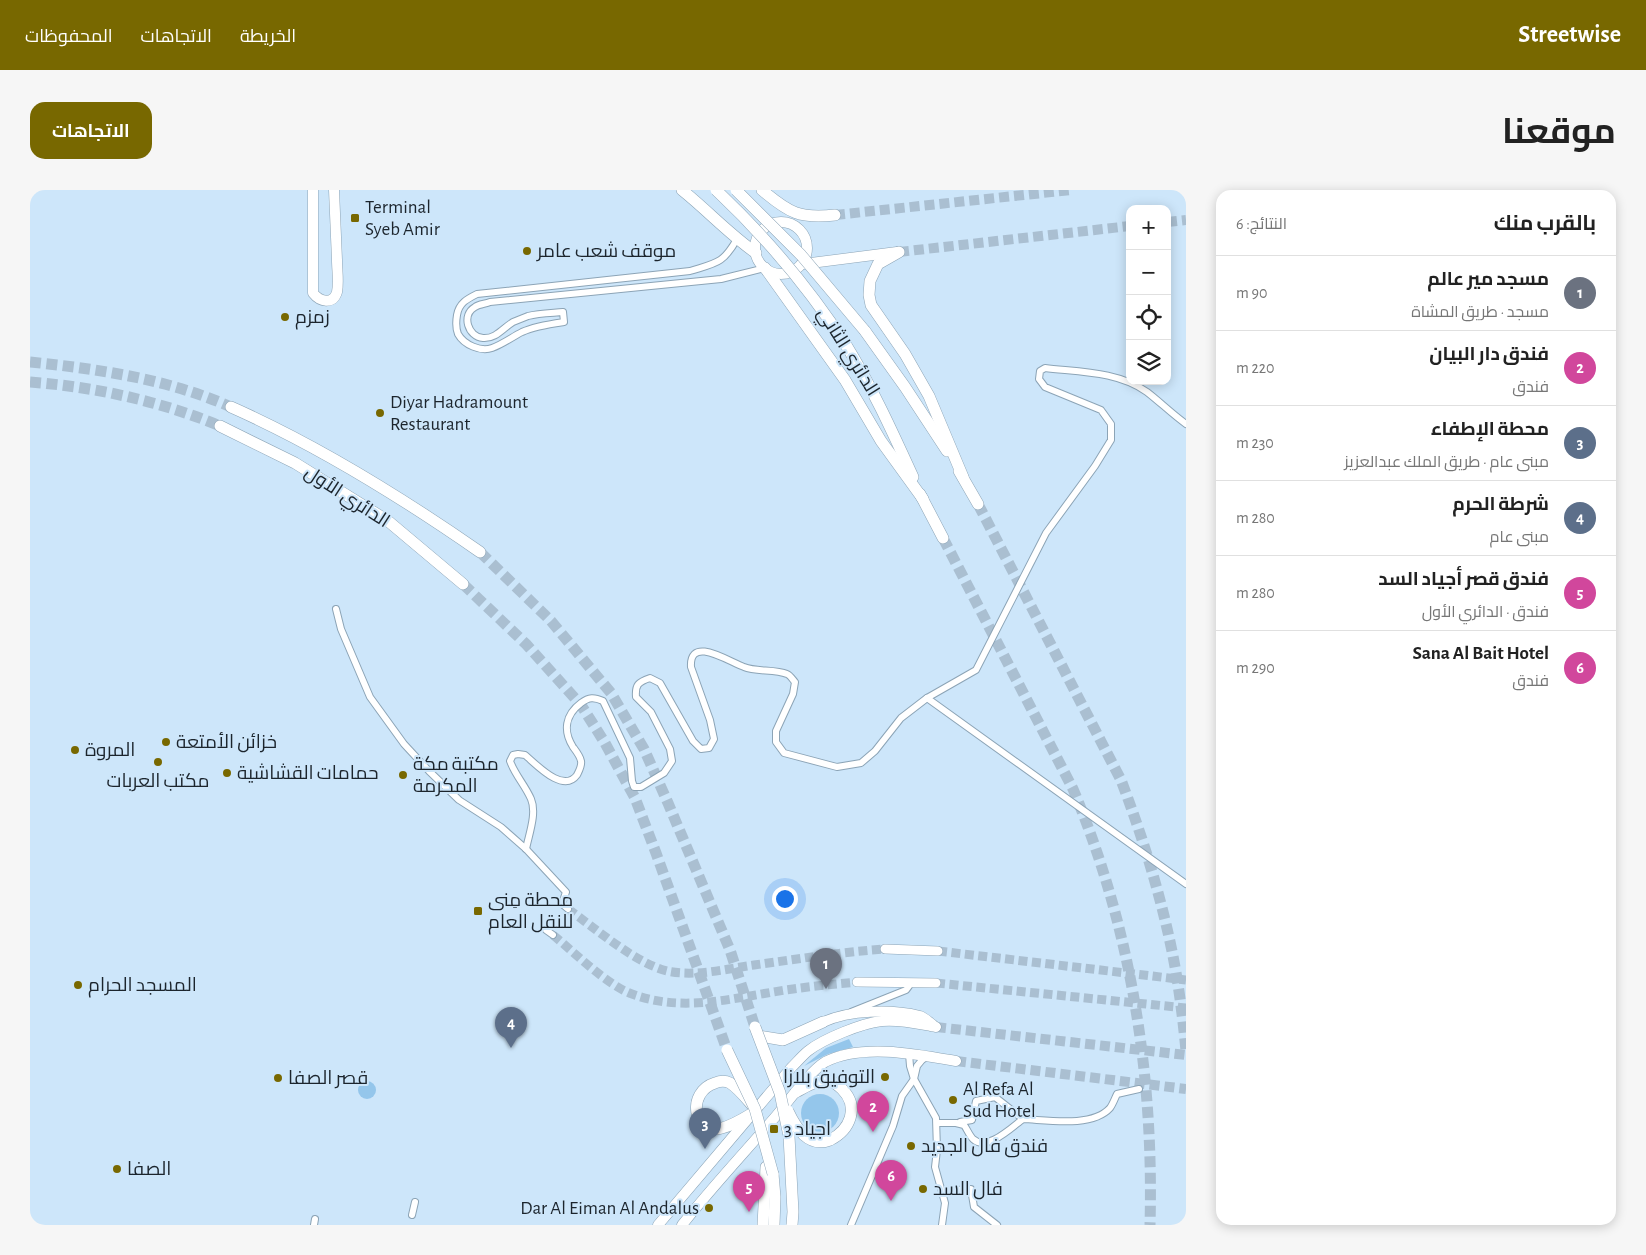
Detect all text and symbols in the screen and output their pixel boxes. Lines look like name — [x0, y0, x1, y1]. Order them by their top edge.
text: Streetwise — [1518, 23, 1621, 47]
text: المحفوظات — [25, 28, 113, 46]
text: الاتجاهات — [141, 28, 212, 46]
text: الخريطة — [240, 28, 296, 46]
button: الاتجاهات — [30, 102, 152, 159]
text: موقعنا — [1502, 115, 1616, 150]
place label: Terminal Syeb Amir — [365, 198, 440, 239]
map controls — [1126, 205, 1171, 385]
button: + — [1126, 205, 1171, 250]
marker: Terminal Syeb Amir — [349, 212, 361, 224]
text: بالقرب منك — [1494, 213, 1596, 234]
text: النتائج: 6 — [1236, 216, 1287, 232]
place label: موقف شعب عامر — [536, 241, 676, 262]
marker: موقف شعب عامر — [521, 245, 533, 257]
button: − — [1126, 250, 1171, 295]
text: مسجد مير عالم — [1427, 270, 1549, 289]
text: 90 m — [1236, 285, 1267, 301]
text: 1 — [1577, 285, 1583, 301]
button: locate — [1126, 295, 1171, 340]
street label: الدائري الثاني — [810, 304, 883, 402]
text: مسجد · طريق المشاة — [1411, 304, 1549, 320]
place label: زمزم — [295, 308, 330, 330]
marker: زمزم — [279, 311, 291, 323]
button: layers — [1126, 340, 1171, 385]
text: فندق دار البيان — [1429, 345, 1549, 364]
text: 220 m — [1236, 360, 1274, 376]
text: 2 — [1576, 360, 1584, 376]
text: فندق — [1512, 379, 1549, 395]
place label: Diyar Hadramount Restaurant — [390, 393, 528, 434]
marker: Diyar Hadramount Restaurant — [374, 407, 386, 419]
text: محطة الإطفاء — [1431, 420, 1549, 439]
text: 230 m — [1236, 435, 1274, 451]
text: 3 — [1577, 435, 1583, 451]
text: مبنى عام · طريق الملك عبدالعزيز — [1344, 454, 1549, 470]
street label: الدائري الأول — [299, 462, 393, 535]
text: شرطة الحرم — [1452, 495, 1549, 514]
text: 280 m — [1236, 510, 1275, 526]
text: 4 — [1576, 510, 1584, 526]
text: مبنى عام — [1489, 529, 1549, 545]
text: فندق قصر أجياد السد — [1378, 570, 1549, 589]
text: 280 m — [1236, 585, 1275, 601]
text: 5 — [1577, 585, 1583, 601]
text: فندق · الدائري الأول — [1422, 604, 1549, 620]
text: Sana Al Bait Hotel — [1413, 644, 1549, 663]
text: 290 m — [1236, 660, 1275, 676]
text: 6 — [1576, 660, 1584, 676]
text: فندق — [1512, 673, 1549, 689]
place label: خزائن الأمتعة — [176, 732, 277, 753]
marker: خزائن الأمتعة — [160, 736, 172, 748]
place label: المروة — [85, 741, 135, 761]
marker: المروة — [69, 744, 81, 756]
place label: مكتبة مكة المكرمة — [413, 755, 499, 797]
marker: مكتب العربات — [152, 756, 164, 768]
place label: حمامات القشاشية — [237, 763, 379, 783]
marker: حمامات القشاشية — [221, 767, 233, 779]
marker: مكتبة مكة المكرمة — [397, 769, 409, 781]
place label: مكتب العربات — [107, 772, 209, 792]
your location — [772, 886, 798, 912]
place label: محطة مِنى للنقل العام — [488, 891, 573, 935]
marker: محطة مِنى للنقل العام — [472, 905, 484, 917]
pin: 1 — [810, 948, 842, 989]
place label: المسجد الحرام — [88, 976, 197, 998]
marker: المسجد الحرام — [72, 979, 84, 991]
pin: 4 — [495, 1007, 527, 1048]
place label: التوفيق بلازا — [783, 1068, 875, 1089]
place label: قصر الصفا — [288, 1069, 368, 1089]
marker: التوفيق بلازا — [879, 1071, 891, 1083]
marker: قصر الصفا — [272, 1072, 284, 1084]
place label: Al Refa Al Sud Hotel — [963, 1080, 1036, 1121]
pin: 2 — [857, 1091, 889, 1132]
marker: Al Refa Al Sud Hotel — [947, 1094, 959, 1106]
pin: 3 — [689, 1108, 721, 1149]
place label: اجياد 3 — [784, 1120, 831, 1139]
marker: اجياد 3 — [768, 1123, 780, 1135]
place label: فندق فال الجديد — [921, 1137, 1048, 1158]
marker: فندق فال الجديد — [905, 1140, 917, 1152]
place label: الصفا — [127, 1160, 171, 1179]
pin: 6 — [875, 1160, 907, 1201]
marker: الصفا — [111, 1163, 123, 1175]
pin: 5 — [733, 1171, 765, 1212]
place label: فال السد — [933, 1180, 1003, 1200]
marker: فال السد — [917, 1183, 929, 1195]
place label: Dar Al Eiman Al Andalus — [520, 1199, 699, 1218]
marker: Dar Al Eiman Al Andalus — [703, 1202, 715, 1214]

